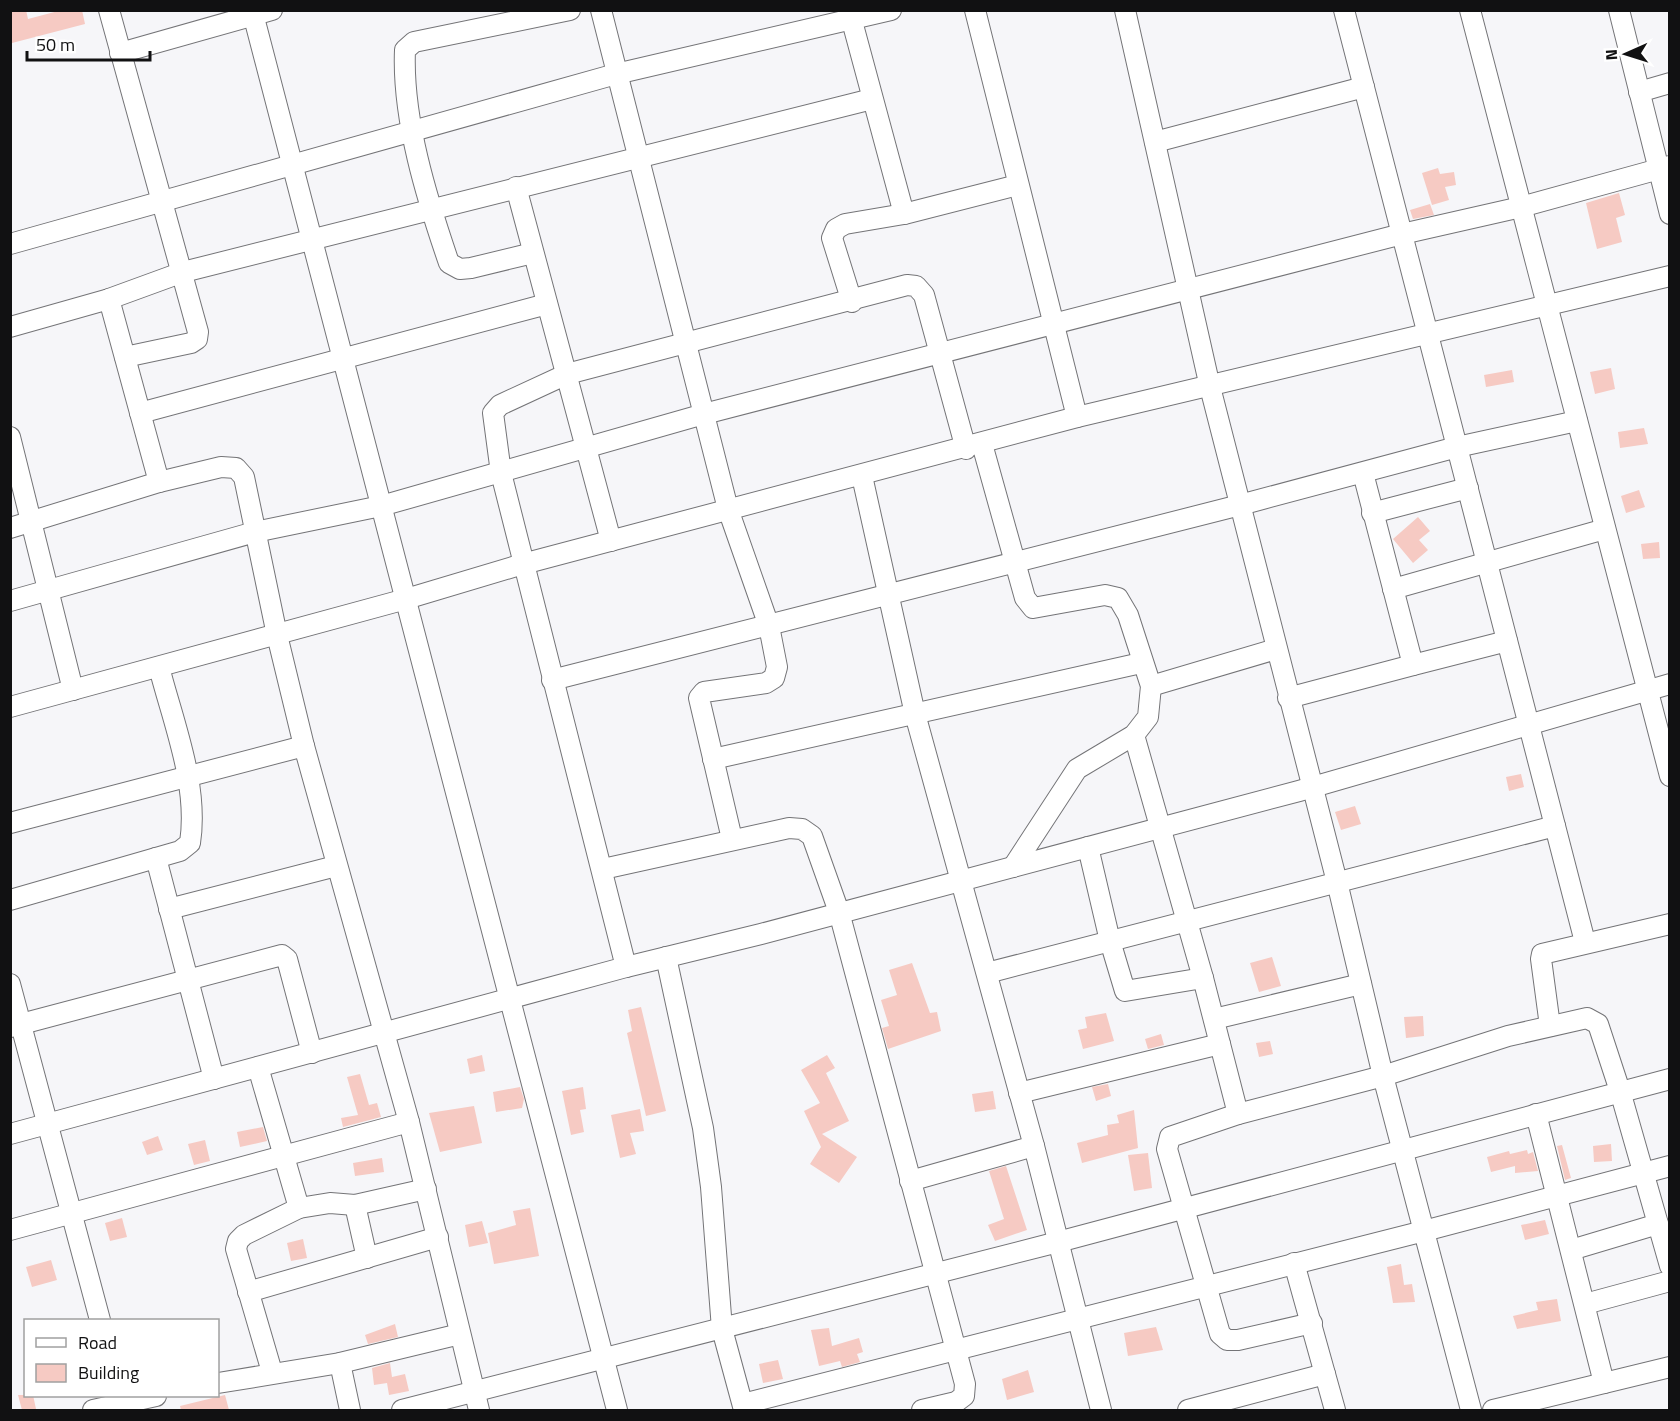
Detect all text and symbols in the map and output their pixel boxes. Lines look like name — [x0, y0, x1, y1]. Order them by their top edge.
scale bar — [27, 24, 150, 62]
north arrow — [1596, 24, 1656, 84]
text: 50 m — [36, 31, 75, 58]
text: N — [1599, 49, 1623, 61]
legend — [24, 1319, 219, 1397]
text: Road — [78, 1329, 117, 1356]
text: Building — [78, 1359, 139, 1386]

